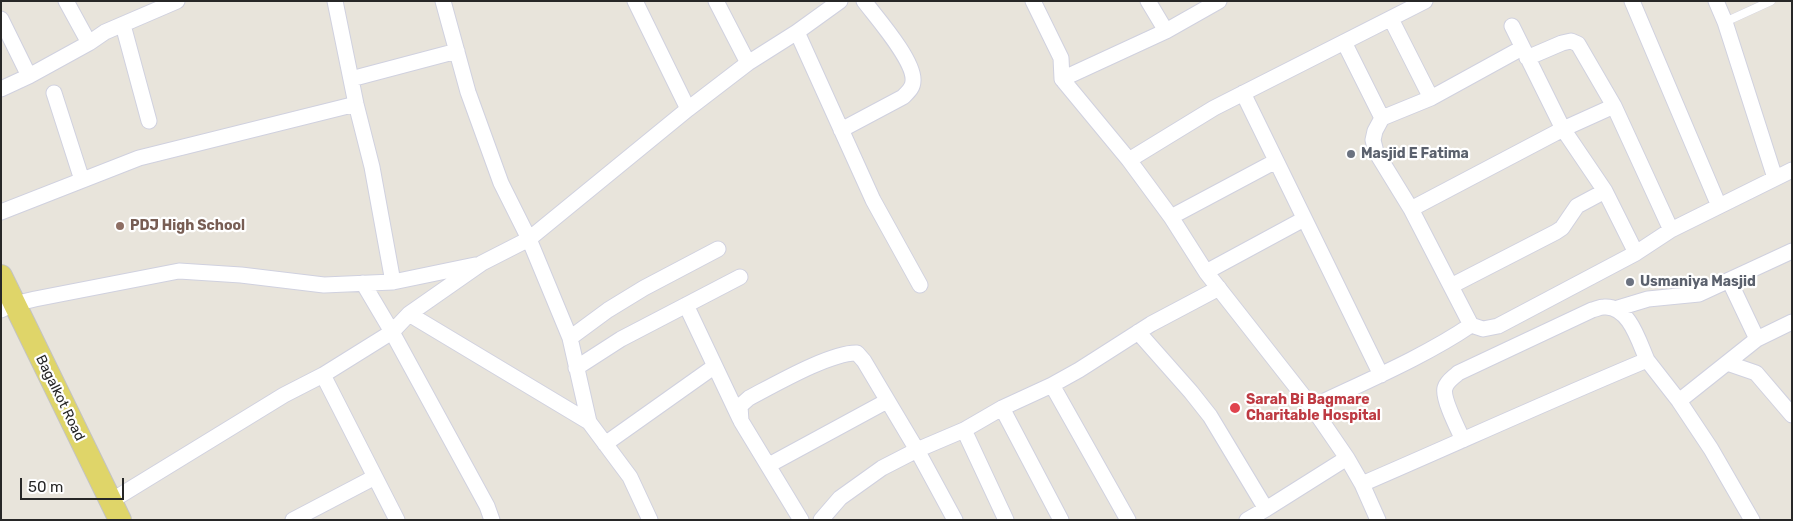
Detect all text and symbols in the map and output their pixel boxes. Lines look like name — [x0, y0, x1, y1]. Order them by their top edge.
place label: Masjid E Fatima — [1361, 146, 1469, 162]
marker: Masjid E Fatima — [1345, 148, 1357, 160]
place label: PDJ High School — [130, 218, 245, 234]
marker: PDJ High School — [114, 220, 126, 232]
place label: Usmaniya Masjid — [1640, 274, 1756, 290]
marker: Usmaniya Masjid — [1624, 276, 1636, 288]
street label: Bagalkot Road — [32, 352, 88, 444]
place label: Sarah Bi Bagmare Charitable Hospital — [1246, 392, 1381, 424]
marker: Sarah Bi Bagmare Charitable Hospital — [1228, 401, 1242, 415]
scale bar — [22, 468, 126, 500]
text: 50 m — [28, 478, 63, 496]

